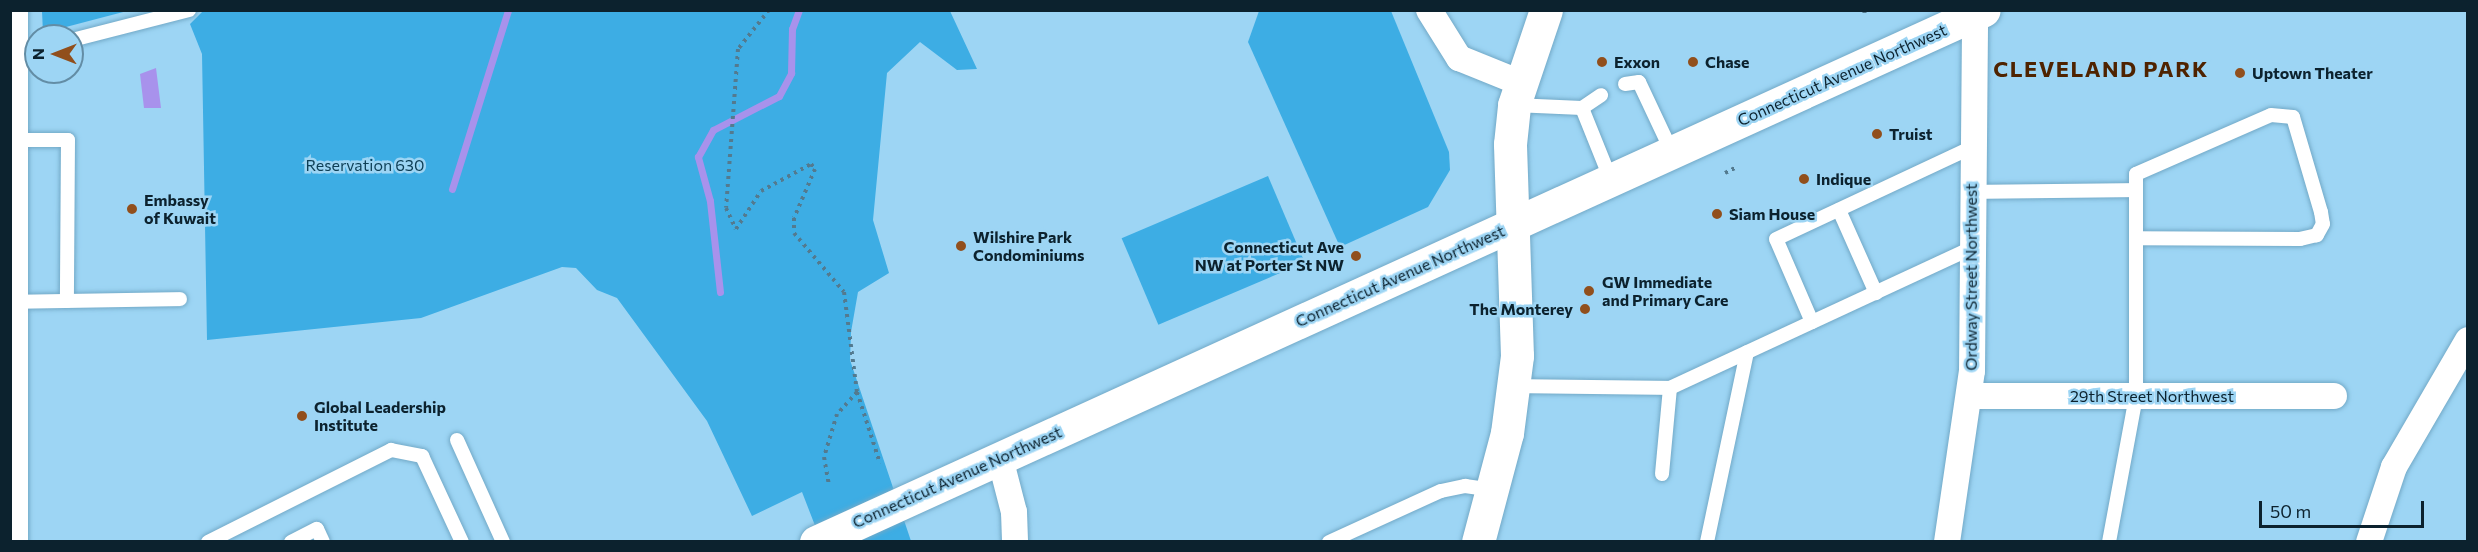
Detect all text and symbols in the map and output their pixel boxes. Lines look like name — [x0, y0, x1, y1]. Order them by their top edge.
street label: Connecticut Avenue Northwest — [1734, 20, 1950, 130]
north arrow — [24, 24, 84, 84]
text: N — [28, 48, 47, 60]
place label: Exxon — [1614, 52, 1660, 72]
place label: Chase — [1705, 52, 1750, 72]
marker: Exxon — [1595, 55, 1609, 69]
marker: Chase — [1686, 55, 1700, 69]
district label: CLEVELAND PARK — [1993, 56, 2209, 82]
place label: Uptown Theater — [2252, 63, 2373, 83]
marker: Uptown Theater — [2233, 66, 2247, 80]
place label: Truist — [1889, 124, 1933, 144]
marker: Truist — [1870, 127, 1884, 141]
park label: Reservation 630 — [306, 155, 424, 175]
place label: Indique — [1816, 169, 1871, 189]
marker: Indique — [1797, 172, 1811, 186]
street label: Ordway Street Northwest — [1961, 183, 1981, 371]
place label: Embassy of Kuwait — [144, 190, 216, 228]
marker: Embassy of Kuwait — [125, 202, 139, 216]
place label: Siam House — [1729, 204, 1815, 224]
marker: Siam House — [1710, 207, 1724, 221]
street label: Connecticut Avenue Northwest — [1292, 221, 1508, 331]
place label: Wilshire Park Condominiums — [973, 227, 1084, 265]
place label: Connecticut Ave NW at Porter St NW — [1195, 237, 1344, 275]
marker: Wilshire Park Condominiums — [954, 239, 968, 253]
marker: Connecticut Ave NW at Porter St NW — [1349, 249, 1363, 263]
place label: GW Immediate and Primary Care — [1602, 272, 1729, 310]
marker: GW Immediate and Primary Care — [1580, 282, 1598, 300]
place label: The Monterey — [1469, 299, 1573, 319]
marker: The Monterey — [1578, 302, 1592, 316]
street label: 29th Street Northwest — [2070, 386, 2234, 406]
place label: Global Leadership Institute — [314, 397, 446, 435]
marker: Global Leadership Institute — [295, 409, 309, 423]
street label: Connecticut Avenue Northwest — [849, 422, 1065, 532]
scale bar — [2262, 489, 2427, 527]
text: 50 m — [2270, 500, 2311, 522]

